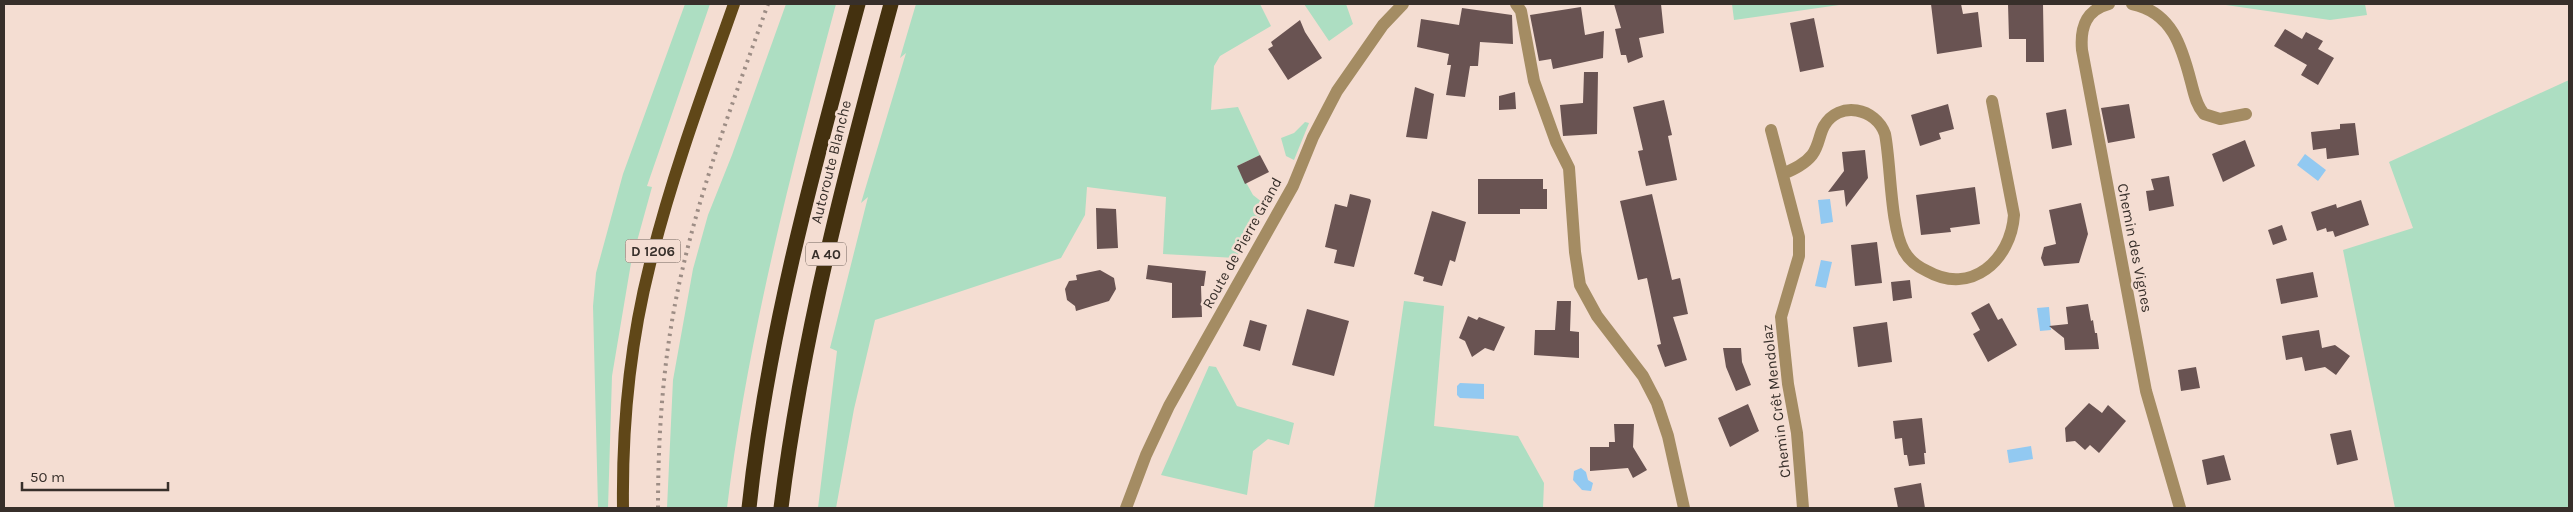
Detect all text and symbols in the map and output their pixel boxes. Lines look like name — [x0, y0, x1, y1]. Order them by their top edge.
street label: Autoroute Blanche — [807, 98, 855, 226]
street label: Route de Pierre Grand — [1198, 174, 1286, 312]
street label: Chemin des Vignes — [2114, 182, 2156, 314]
road number: D 1206 — [626, 240, 680, 262]
road number: A 40 — [806, 242, 846, 266]
street label: Chemin Crêt Mendolaz — [1758, 323, 1794, 479]
scale bar — [22, 460, 169, 492]
text: 50 m — [30, 468, 65, 486]

